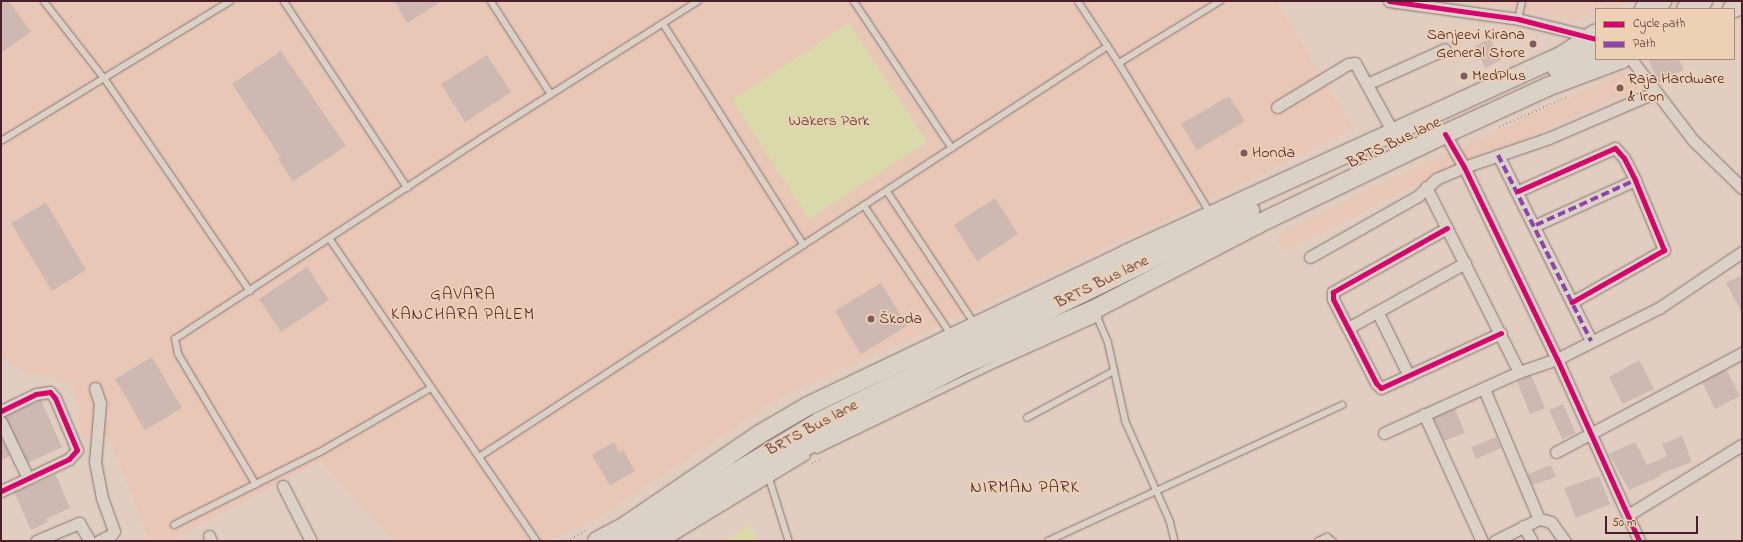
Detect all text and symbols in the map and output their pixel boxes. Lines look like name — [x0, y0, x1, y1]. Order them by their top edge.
legend — [1595, 8, 1735, 60]
text: Cycle path — [1633, 15, 1685, 33]
place label: Sanjeevi Kirana General Store — [1427, 25, 1525, 63]
text: Path — [1633, 35, 1655, 53]
marker: Sanjeevi Kirana General Store — [1528, 39, 1538, 49]
place label: MedPlus — [1472, 66, 1526, 86]
place label: Raja Hardware & Iron — [1628, 69, 1724, 107]
marker: MedPlus — [1459, 71, 1469, 81]
marker: Raja Hardware & Iron — [1615, 83, 1625, 93]
park label: Wakers Park — [788, 111, 870, 131]
street label: BRTS Bus lane — [1344, 113, 1444, 173]
place label: Honda — [1252, 143, 1295, 163]
marker: Honda — [1239, 148, 1249, 158]
street label: BRTS Bus lane — [1052, 251, 1152, 313]
district label: GAVARA KANCHARA PALEM — [391, 285, 535, 325]
place label: Škoda — [879, 309, 922, 329]
marker: Škoda — [866, 314, 876, 324]
street label: BRTS Bus lane — [763, 396, 861, 460]
district label: NIRMAN PARK — [970, 478, 1080, 498]
scale bar — [1607, 508, 1700, 534]
text: 50 m — [1612, 514, 1636, 532]

